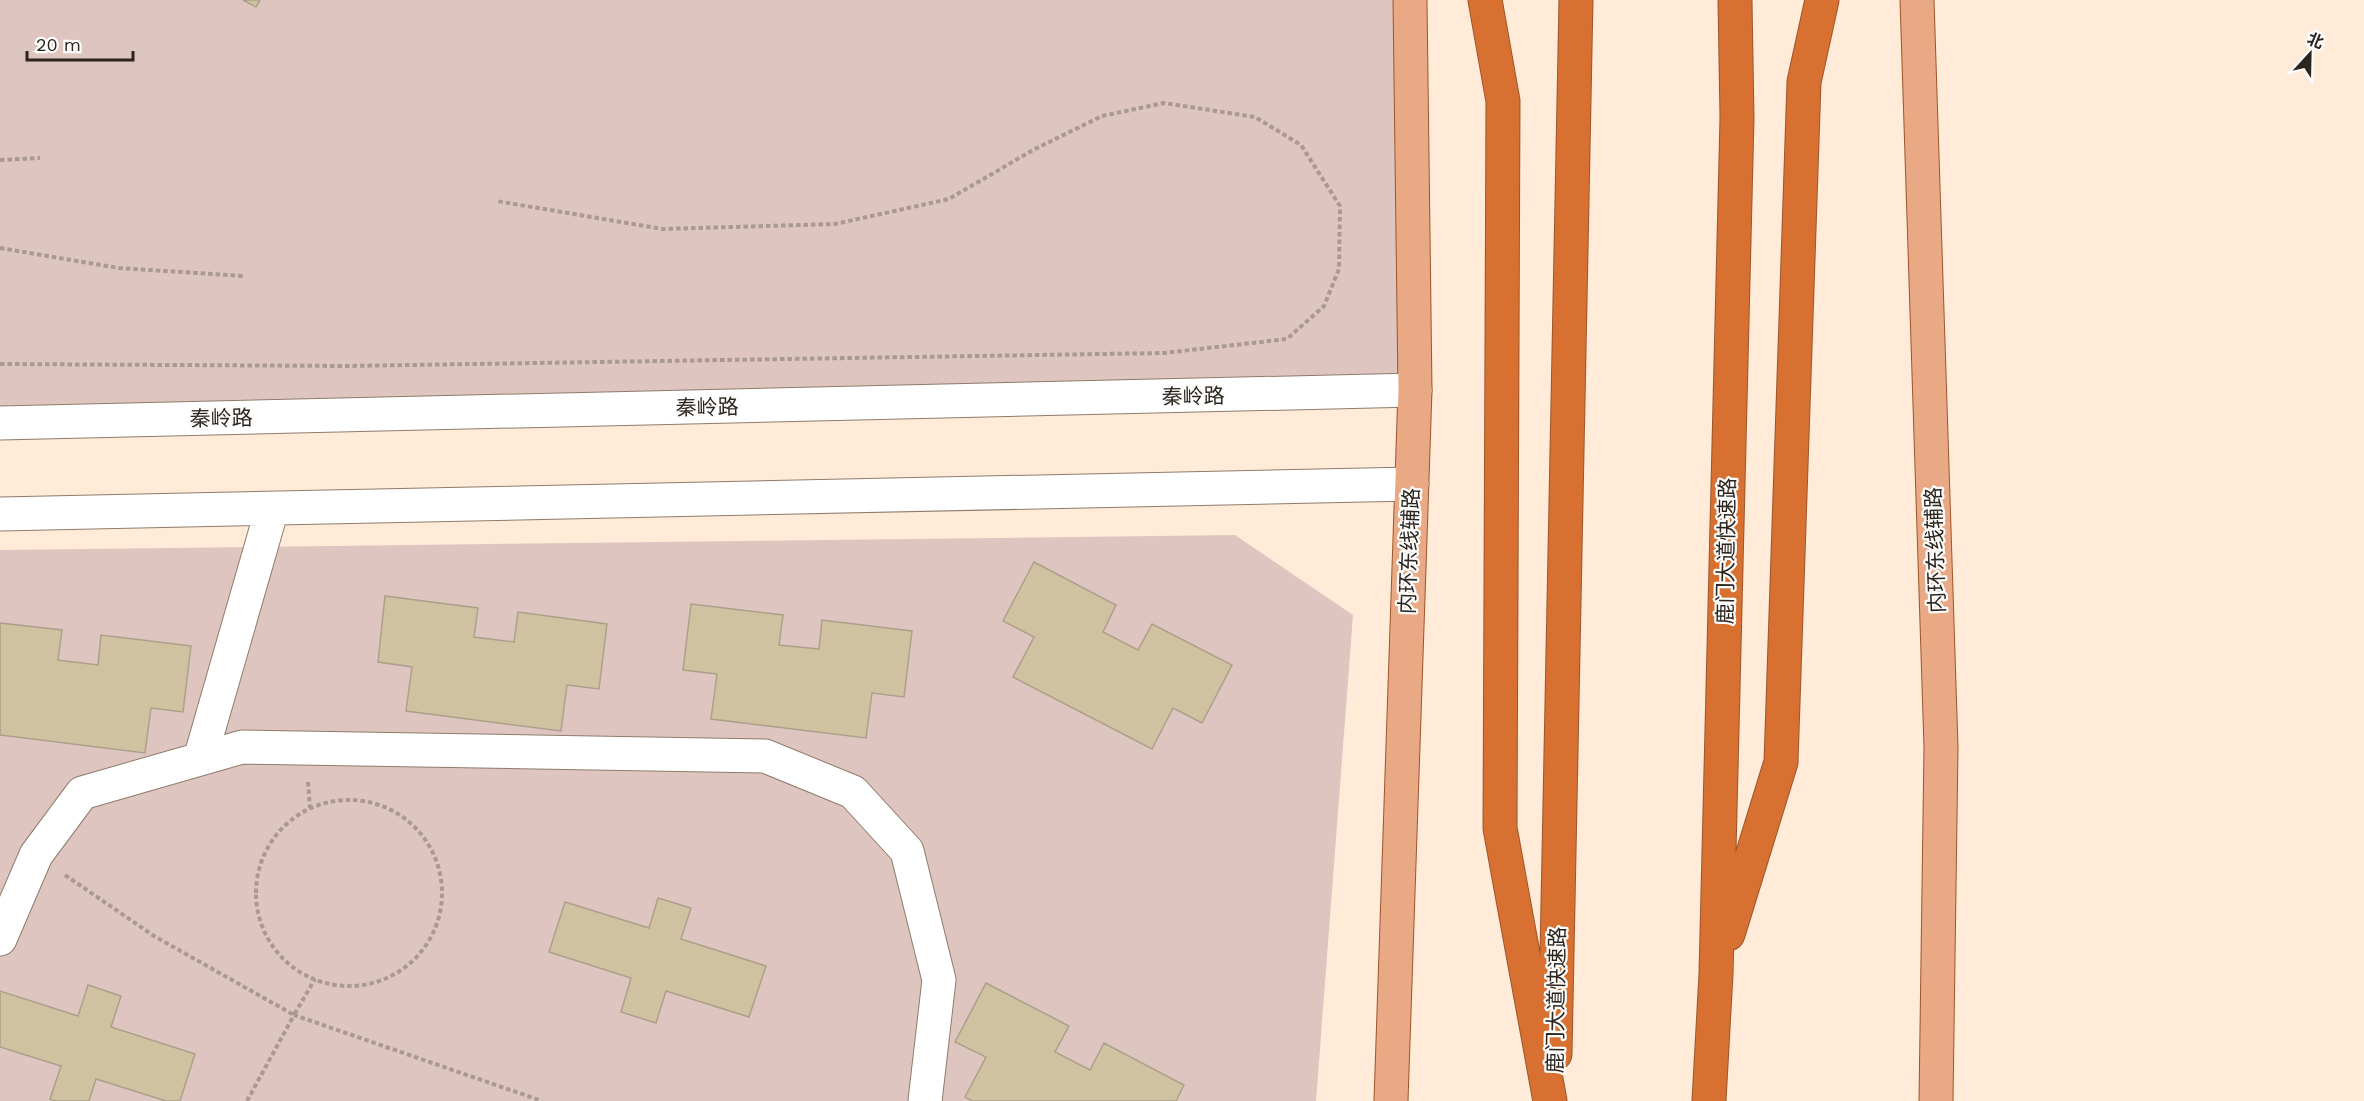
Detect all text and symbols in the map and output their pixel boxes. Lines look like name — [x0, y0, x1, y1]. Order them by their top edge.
scale bar — [27, 24, 134, 62]
north arrow — [2280, 24, 2340, 84]
text: 北 — [2304, 29, 2326, 52]
text: 20 m — [36, 34, 81, 55]
street label: 秦岭路 — [1161, 383, 1225, 409]
street label: 秦岭路 — [675, 394, 739, 420]
street label: 秦岭路 — [189, 405, 253, 431]
street label: 鹿门大道快速路 — [1712, 477, 1740, 625]
street label: 内环东线辅路 — [1920, 487, 1950, 613]
street label: 内环东线辅路 — [1394, 488, 1424, 614]
street label: 鹿门大道快速路 — [1542, 926, 1570, 1074]

